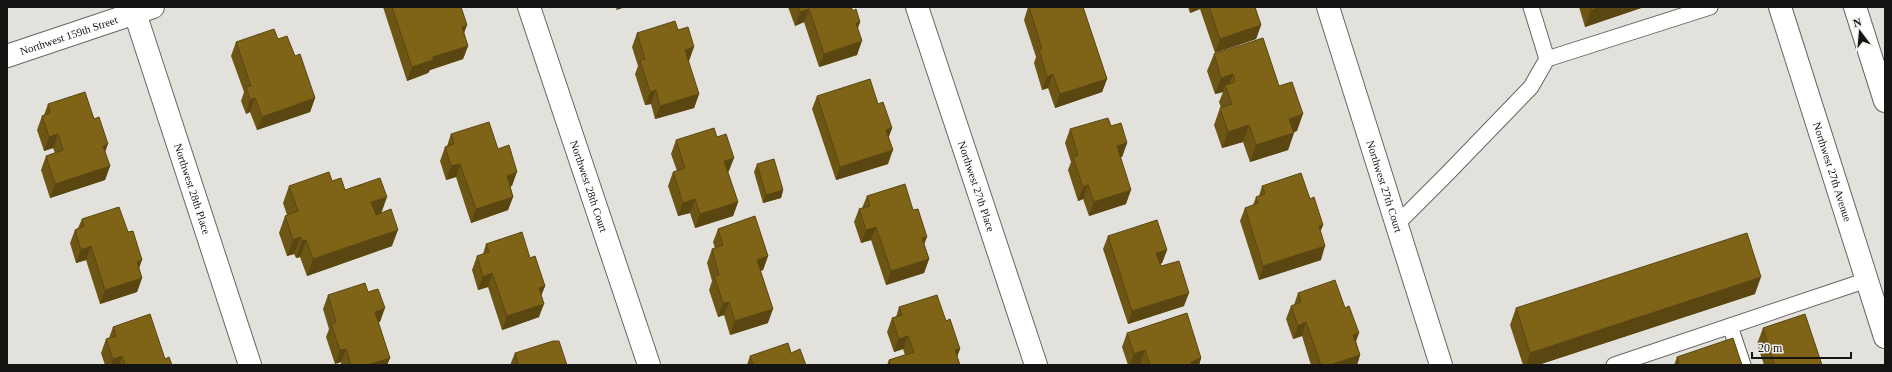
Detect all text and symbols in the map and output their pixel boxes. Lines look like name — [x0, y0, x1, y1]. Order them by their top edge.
north arrow — [1840, 12, 1880, 52]
street label: Northwest 159th Street — [18, 13, 119, 57]
text: N — [1852, 16, 1863, 29]
street label: Northwest 27th Avenue — [1811, 121, 1854, 223]
street label: Northwest 28th Court — [568, 139, 610, 234]
street label: Northwest 27th Place — [956, 139, 997, 233]
street label: Northwest 27th Court — [1364, 139, 1405, 234]
street label: Northwest 28th Place — [172, 142, 213, 236]
scale bar — [1752, 334, 1851, 360]
text: 20 m — [1758, 341, 1783, 355]

